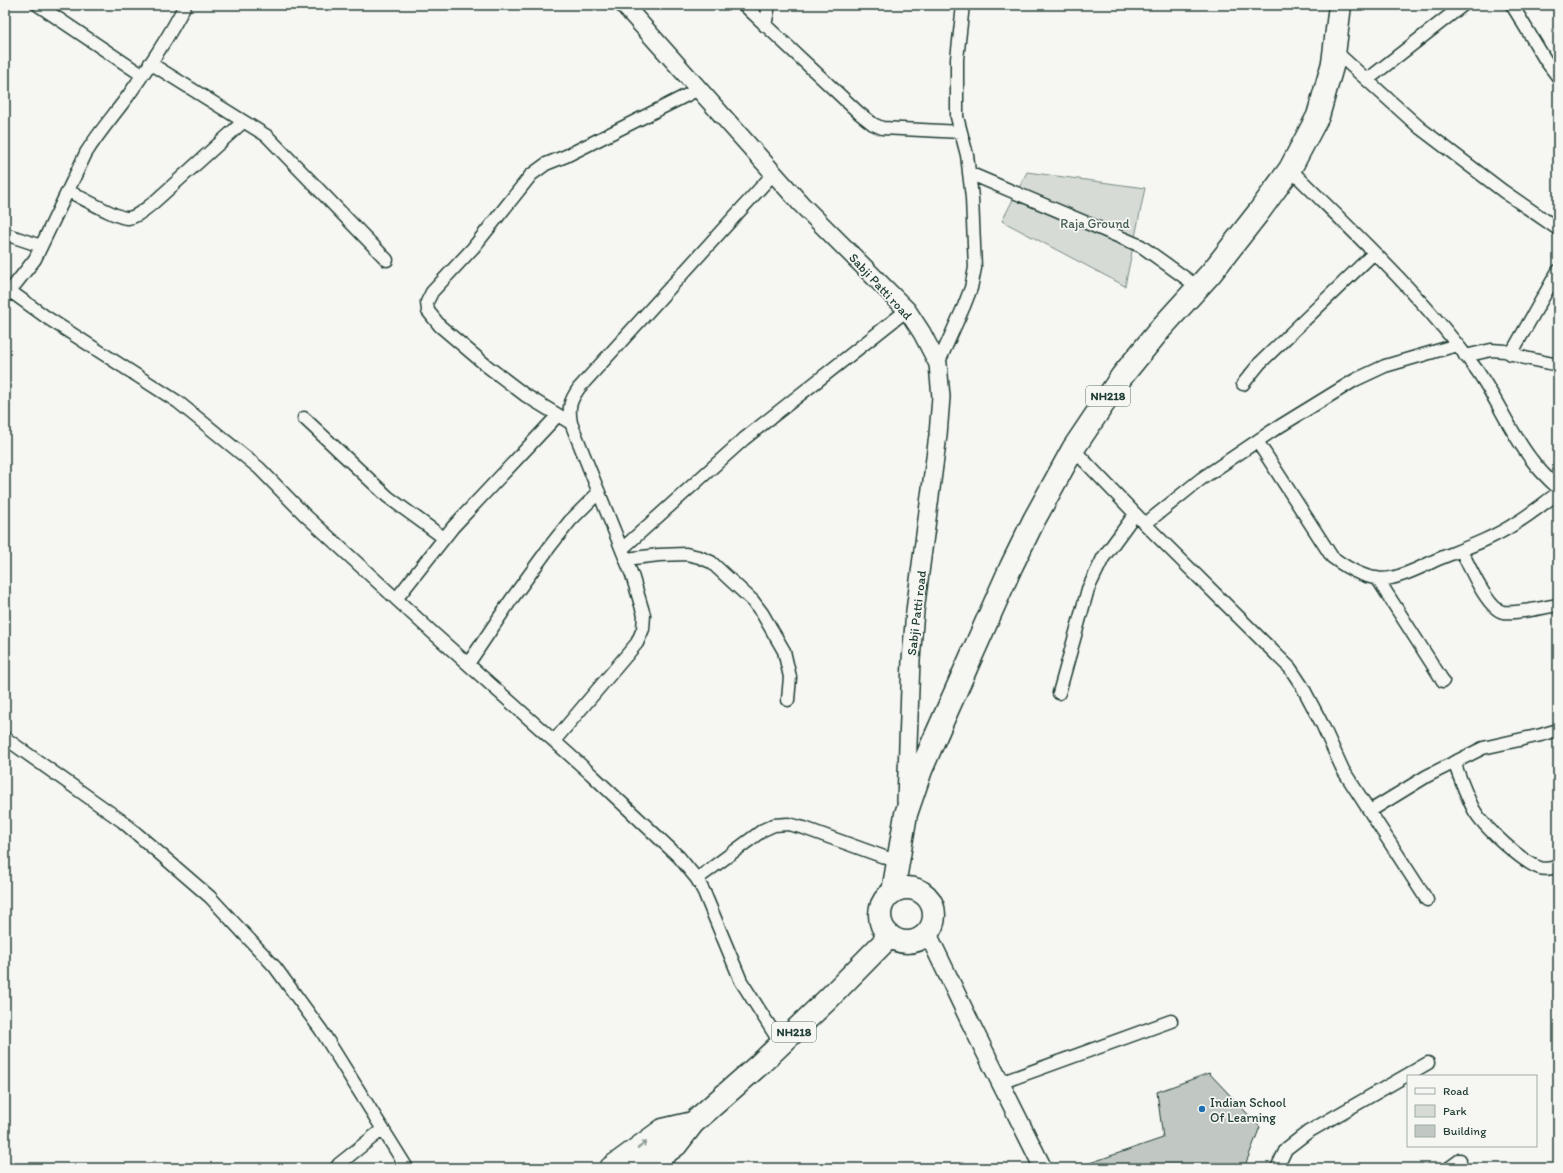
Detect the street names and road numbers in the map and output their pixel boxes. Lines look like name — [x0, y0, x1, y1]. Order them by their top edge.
street label: Sabji Patti road — [846, 250, 915, 323]
road number: NH218 — [1086, 386, 1130, 406]
street label: Sabji Patti road — [904, 570, 929, 656]
road number: NH218 — [772, 1022, 816, 1042]

